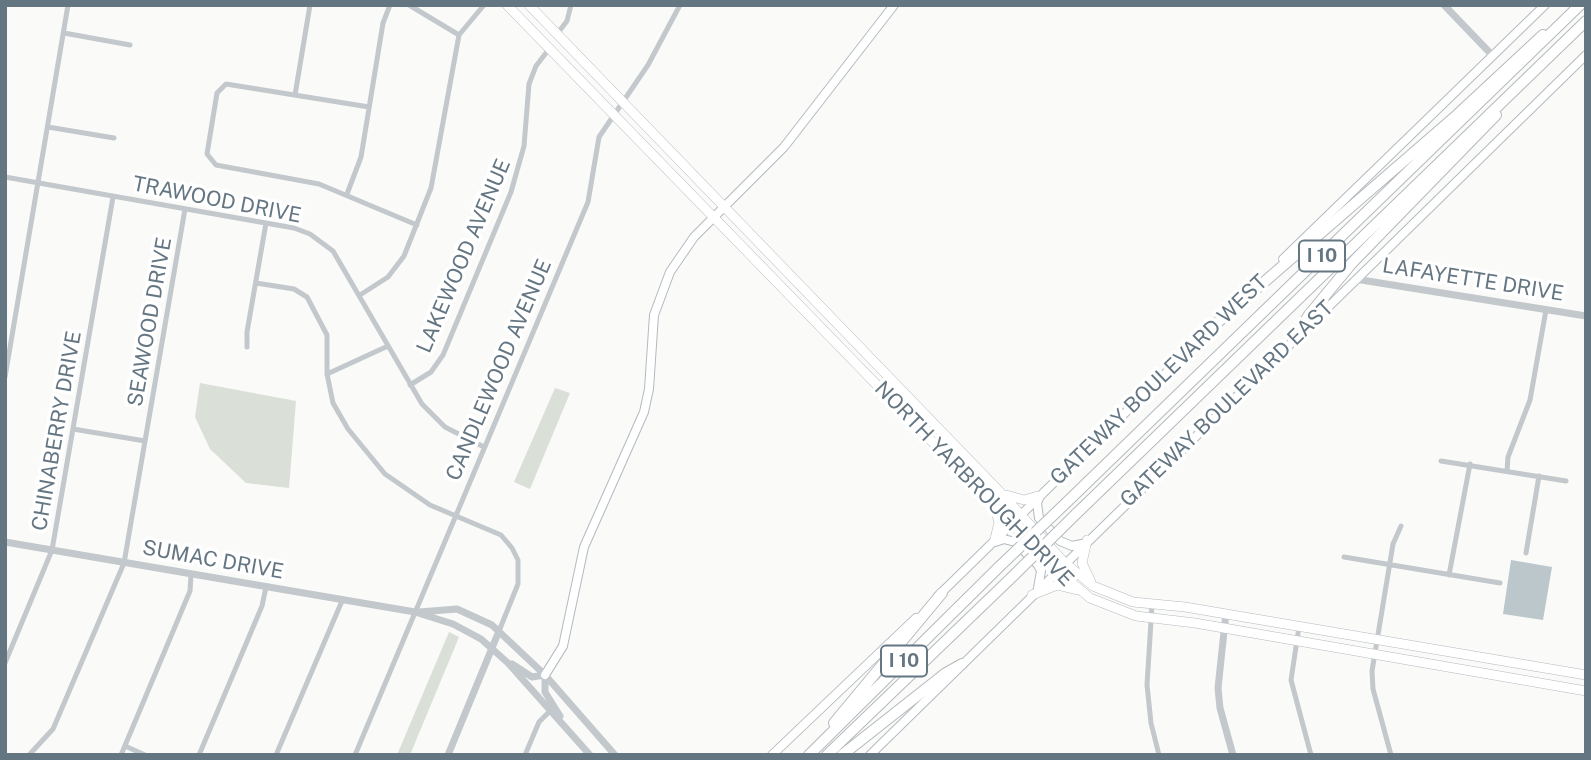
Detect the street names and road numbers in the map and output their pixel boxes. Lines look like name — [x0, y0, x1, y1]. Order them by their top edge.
street label: LAKEWOOD AVENUE — [412, 155, 516, 357]
street label: TRAWOOD DRIVE — [131, 171, 303, 229]
street label: SEAWOOD DRIVE — [123, 235, 177, 409]
road number: I 10 — [1299, 240, 1345, 272]
street label: LAFAYETTE DRIVE — [1380, 253, 1566, 307]
street label: CANDLEWOOD AVENUE — [441, 255, 557, 485]
street label: GATEWAY BOULEVARD WEST — [1045, 270, 1273, 490]
street label: GATEWAY BOULEVARD EAST — [1115, 296, 1339, 512]
street label: CHINABERRY DRIVE — [27, 329, 87, 533]
street label: NORTH YARBROUGH DRIVE — [869, 376, 1079, 592]
street label: SUMAC DRIVE — [140, 535, 286, 585]
road number: I 10 — [881, 646, 927, 676]

